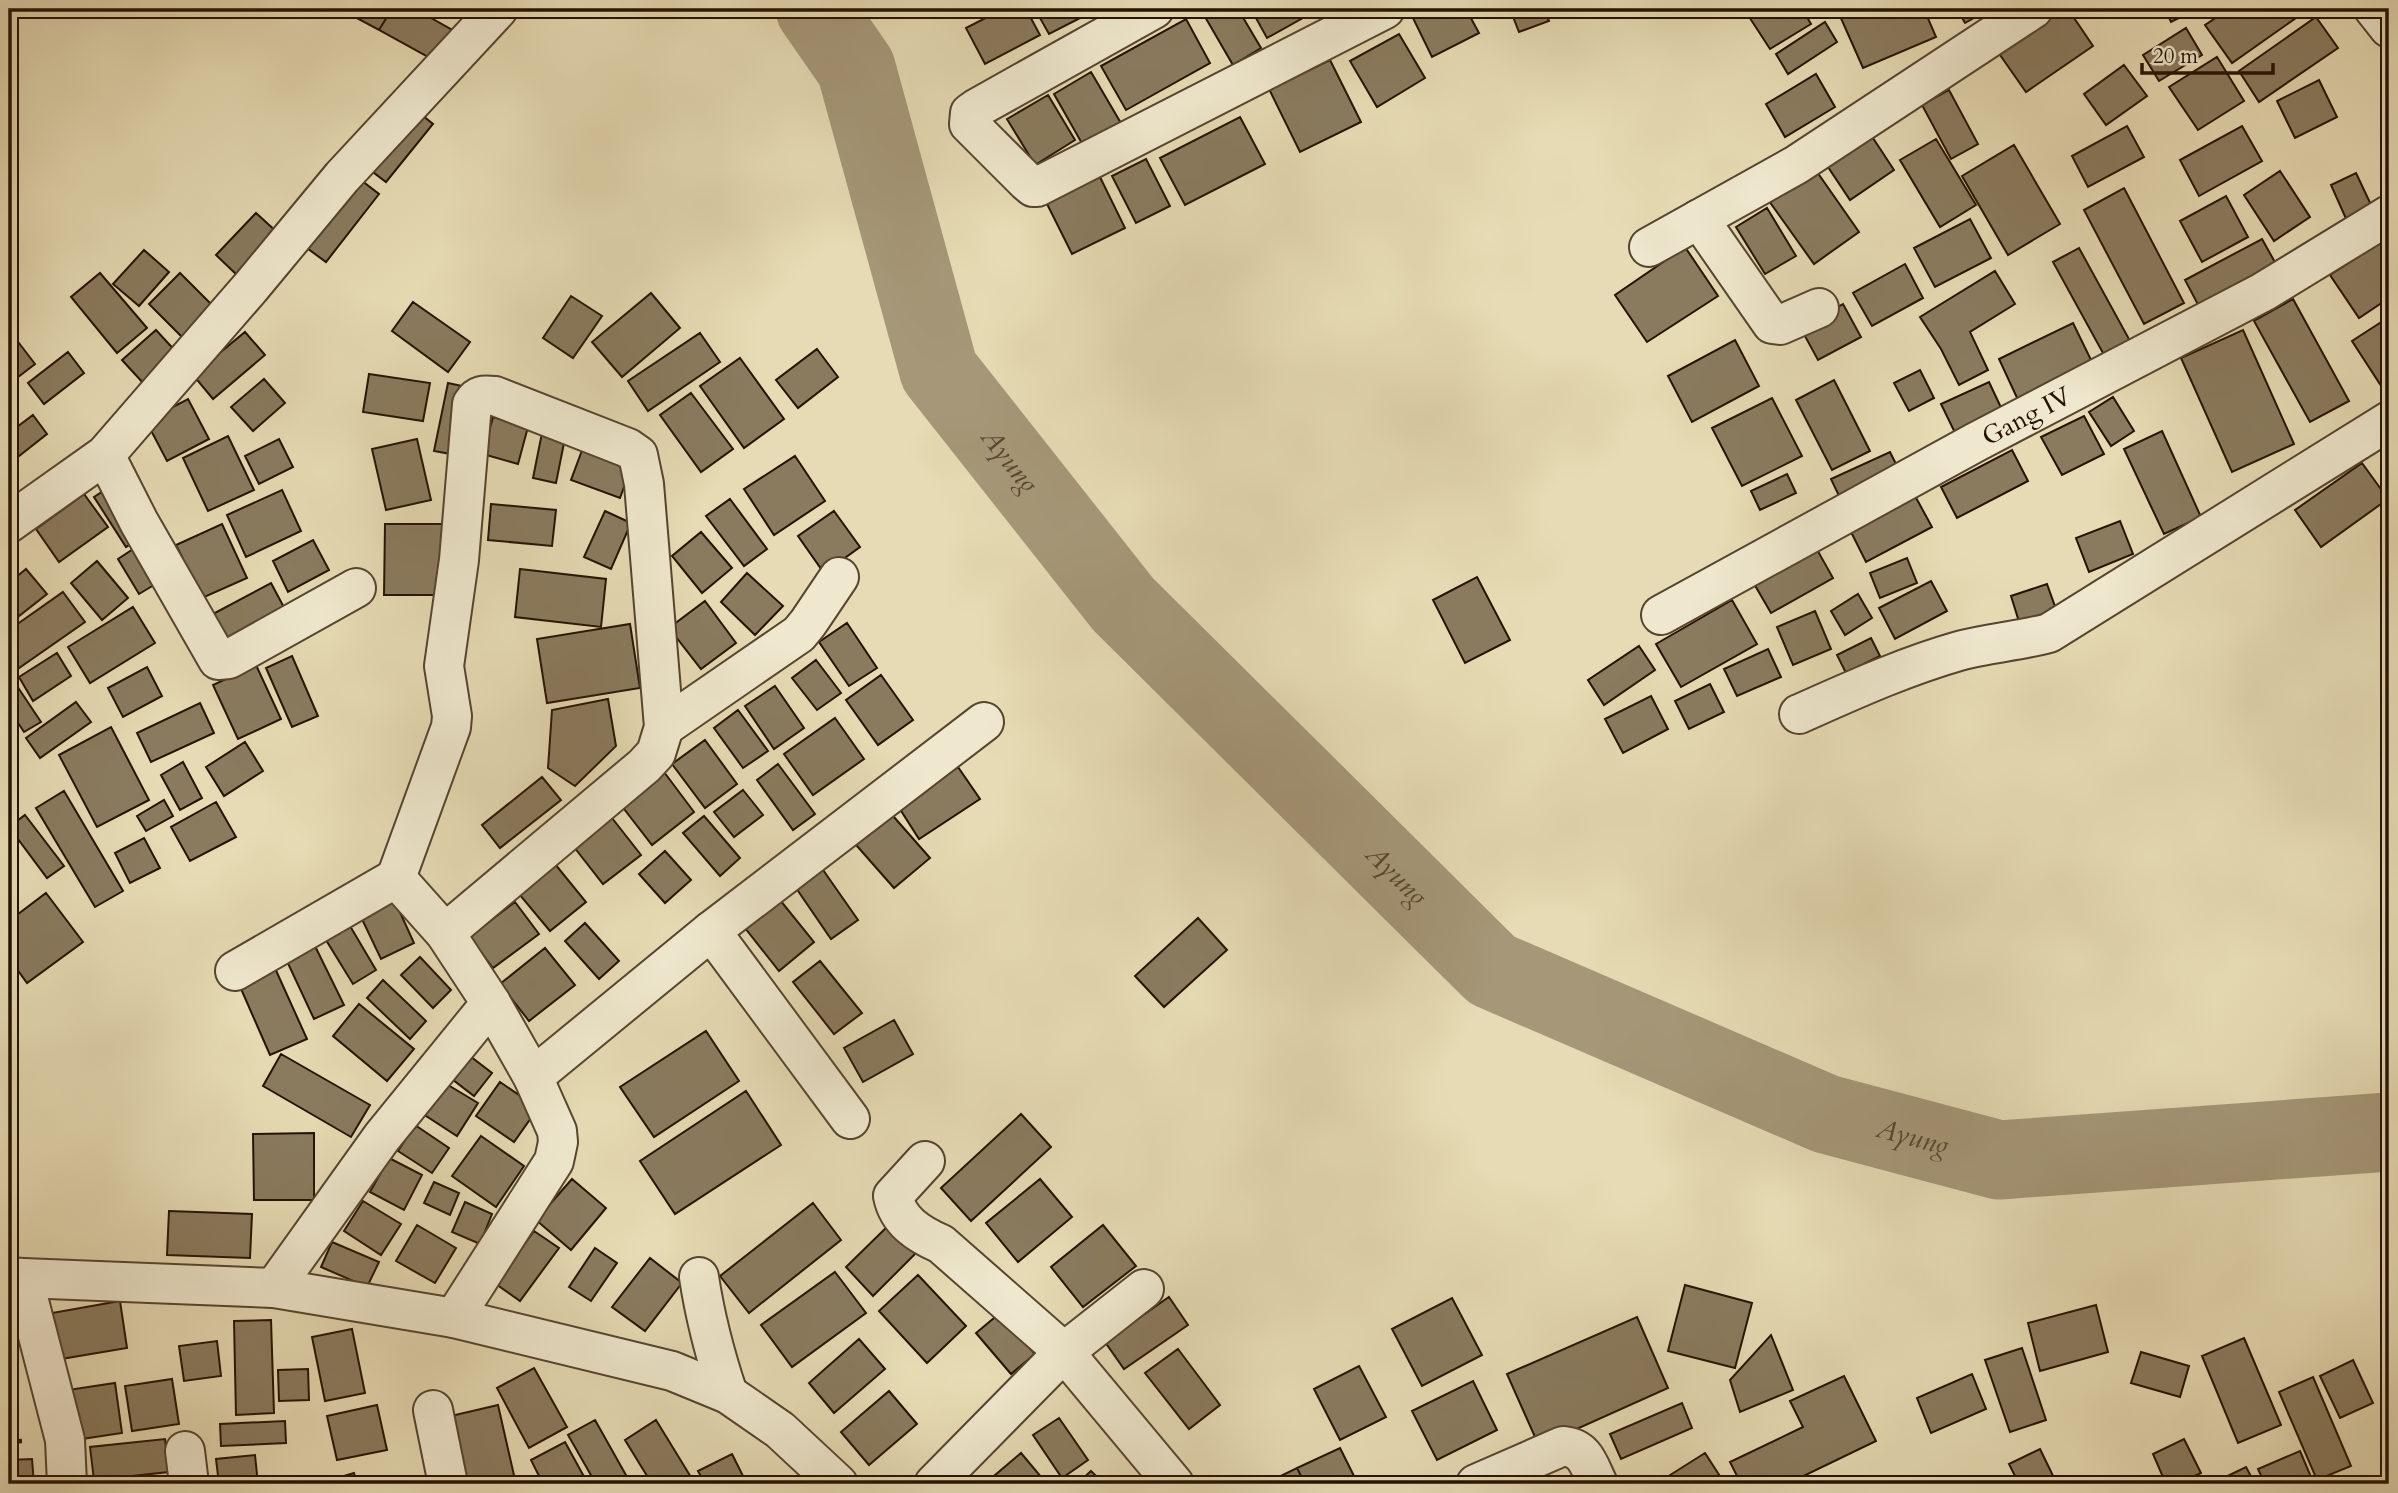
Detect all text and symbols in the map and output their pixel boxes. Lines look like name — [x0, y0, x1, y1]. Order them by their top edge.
scale bar — [2142, 32, 2274, 76]
text: 20 m — [2153, 42, 2198, 71]
street label: Gang IV — [1975, 378, 2078, 454]
water label: Ayung — [971, 419, 1048, 502]
water label: Ayung — [1356, 835, 1436, 915]
water label: Ayung — [1871, 1109, 1954, 1165]

